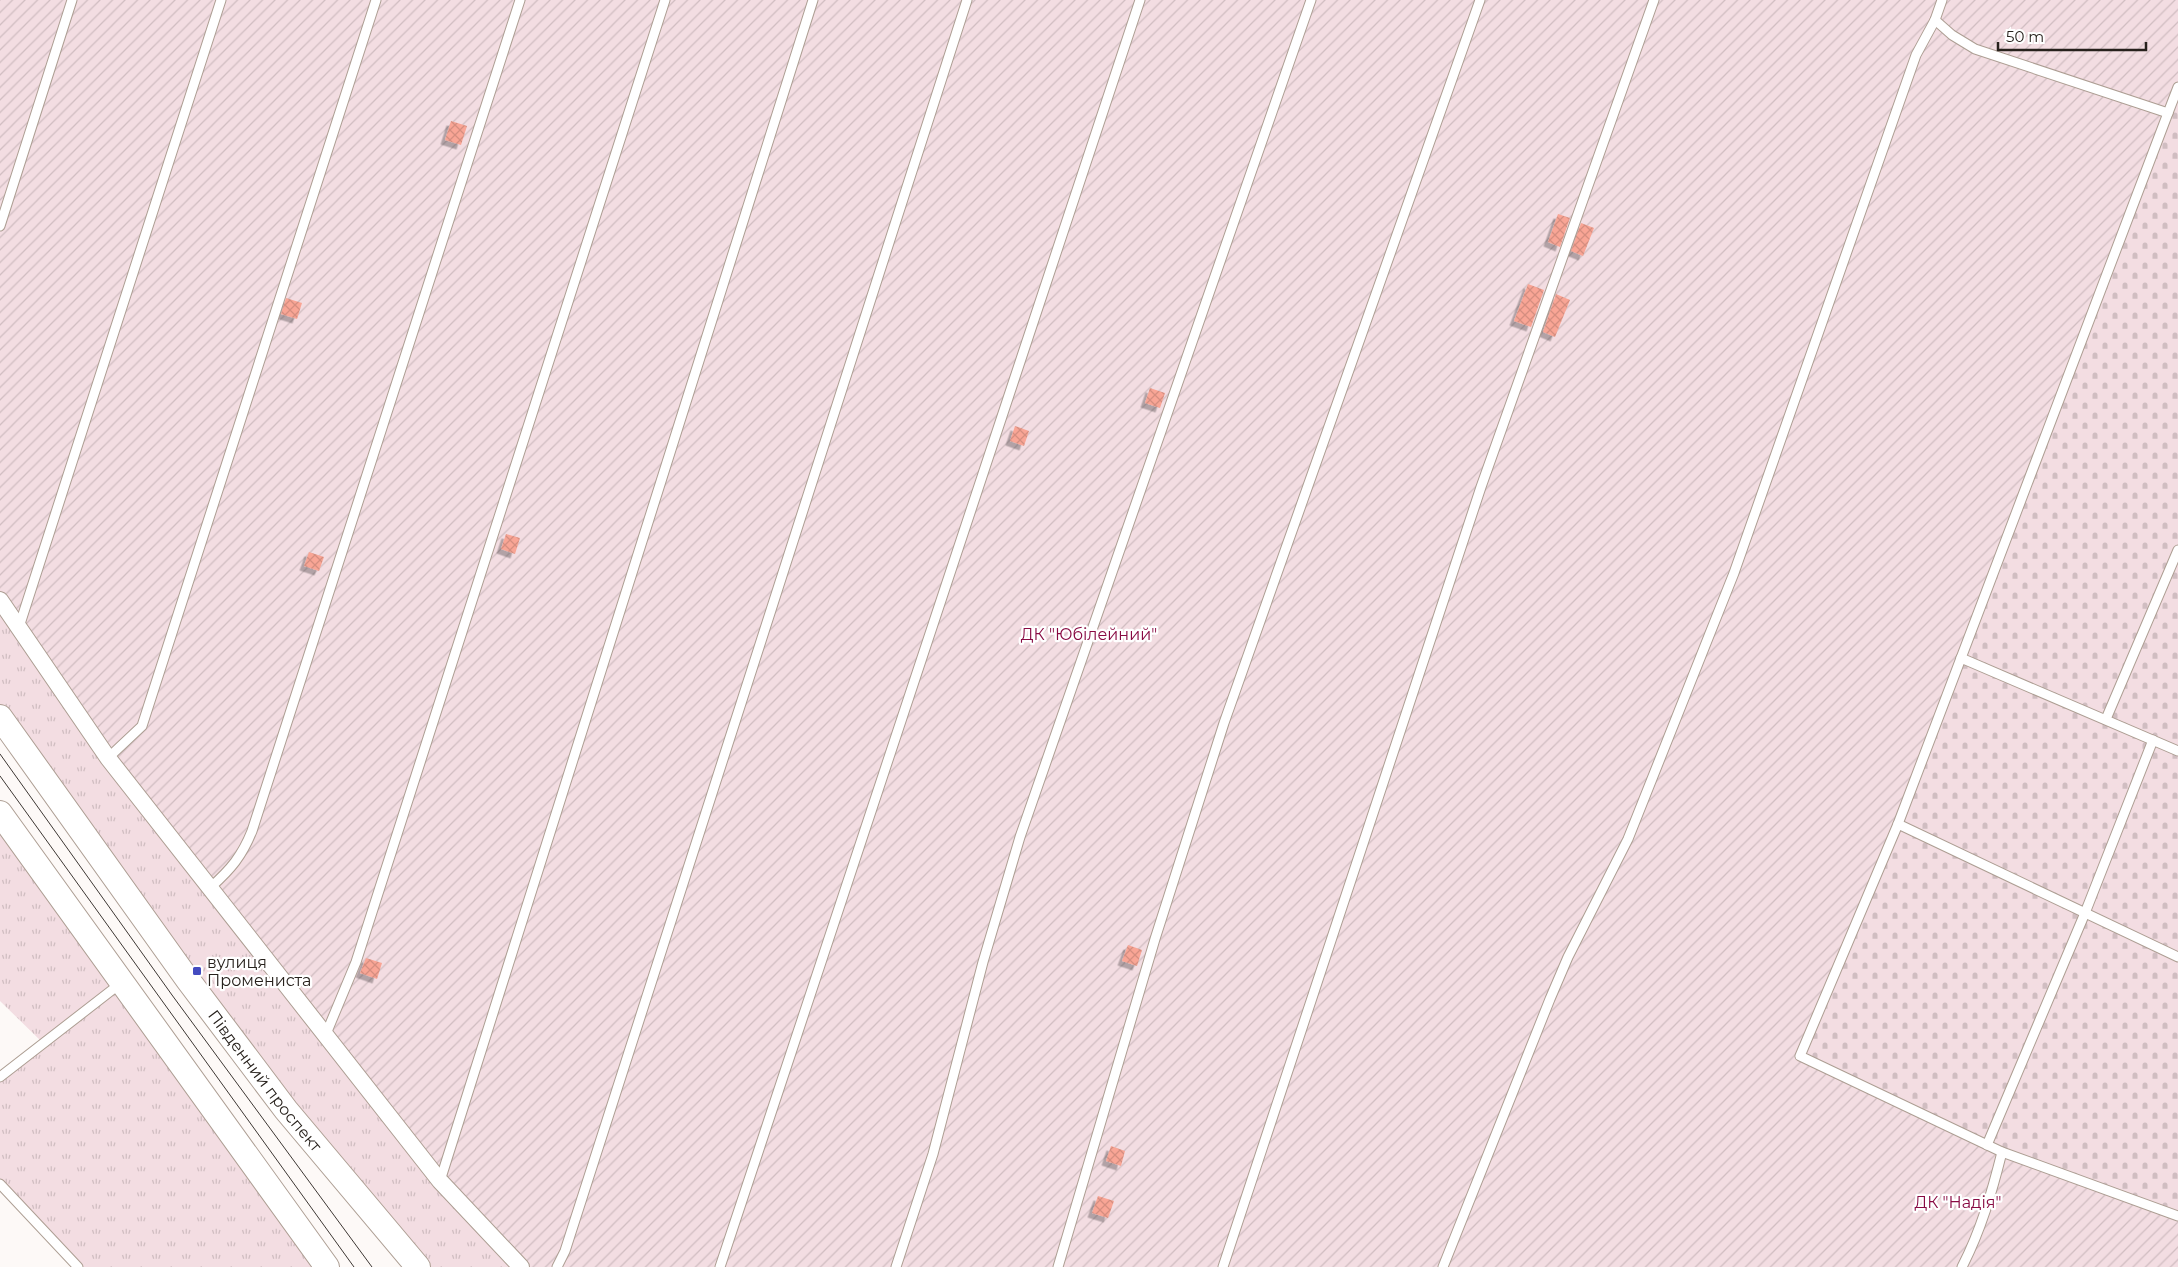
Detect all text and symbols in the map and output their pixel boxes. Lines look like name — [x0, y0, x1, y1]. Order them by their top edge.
scale bar — [1998, 20, 2146, 52]
text: 50 m — [2006, 27, 2044, 46]
park label: ДК "Юбілейний" — [1021, 625, 1157, 644]
place label: вулиця Промениста — [207, 953, 311, 990]
marker: вулиця Промениста — [191, 965, 203, 977]
street label: Південний проспект — [204, 1006, 326, 1156]
park label: ДК "Надія" — [1914, 1193, 2002, 1212]

